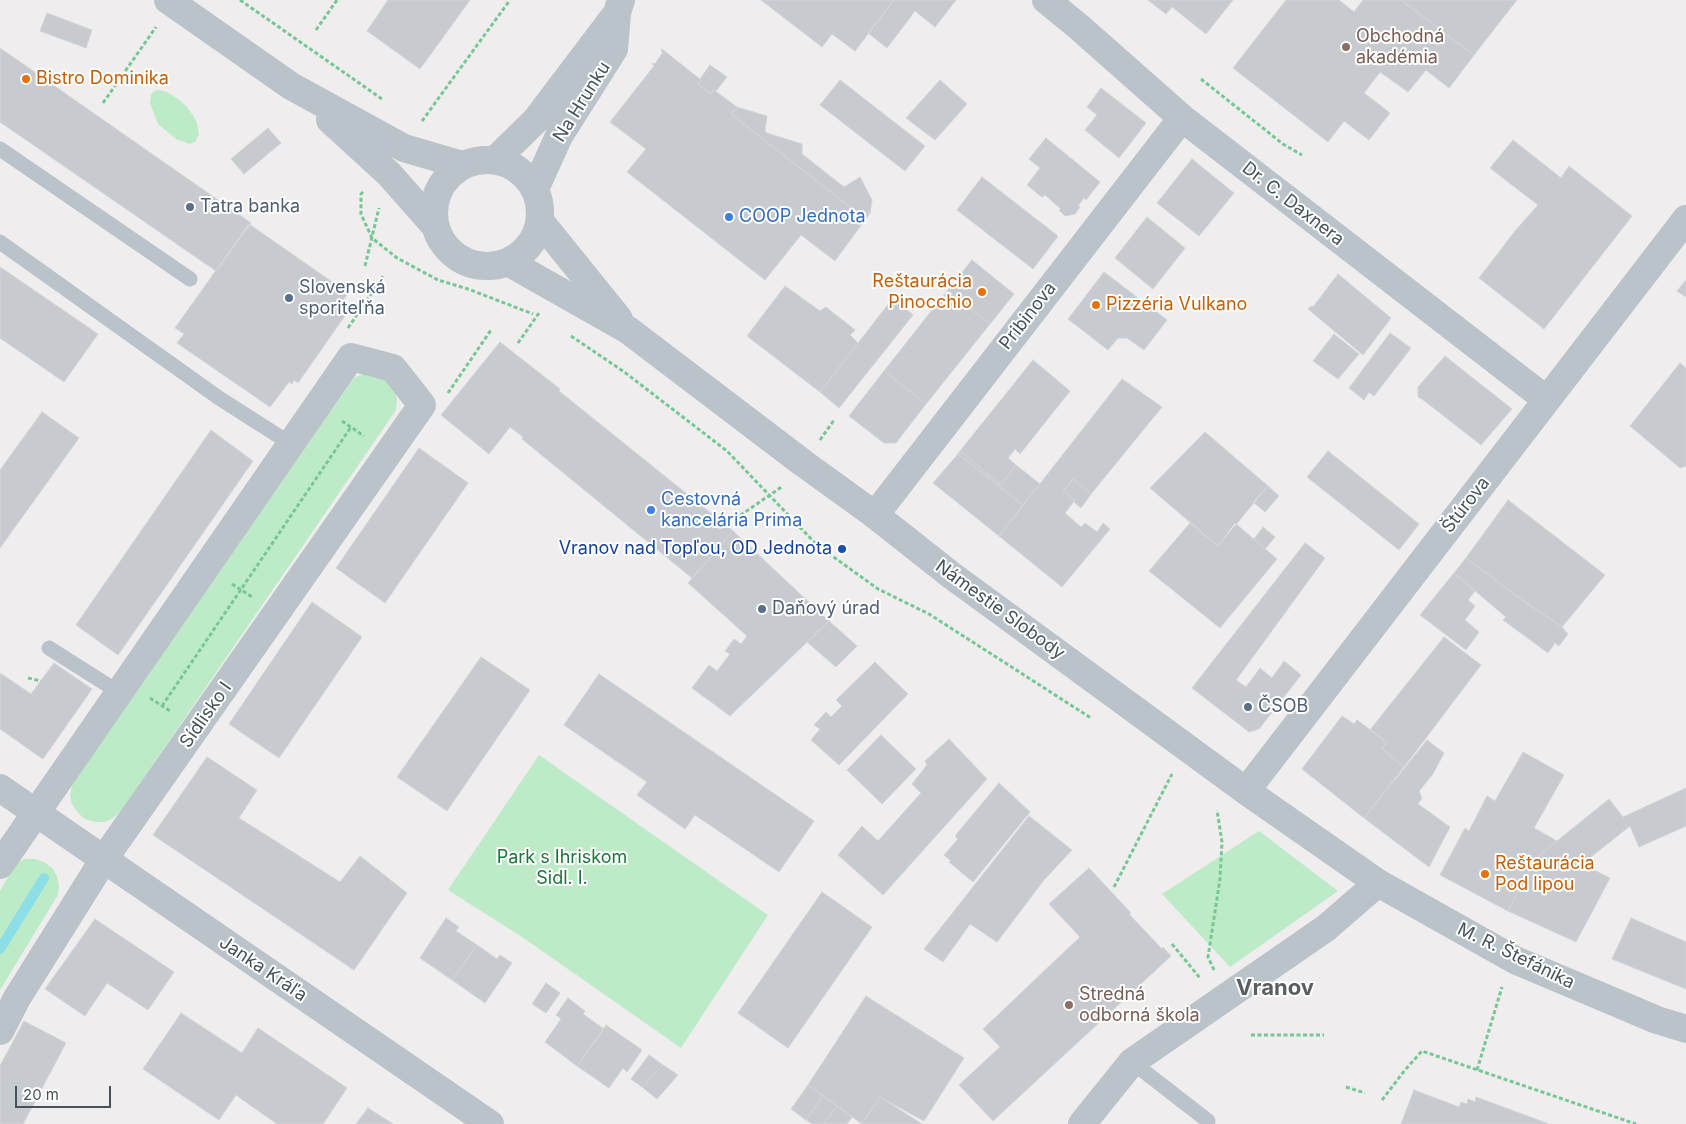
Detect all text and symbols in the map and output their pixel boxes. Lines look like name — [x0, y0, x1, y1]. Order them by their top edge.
place label: Obchodná akadémia — [1356, 26, 1444, 68]
marker: Obchodná akadémia — [1340, 41, 1352, 53]
street label: Na Hrunku — [549, 58, 615, 146]
place label: Bistro Dominika — [36, 68, 169, 90]
marker: Bistro Dominika — [20, 73, 32, 85]
street label: Dr. C. Daxnera — [1238, 158, 1348, 250]
place label: Tatra banka — [200, 196, 300, 218]
marker: Tatra banka — [184, 201, 196, 213]
place label: COOP Jednota — [739, 206, 866, 228]
marker: COOP Jednota — [723, 211, 735, 223]
place label: Reštaurácia Pinocchio — [872, 271, 972, 314]
place label: Slovenská sporiteľňa — [299, 277, 386, 320]
street label: Pribinova — [995, 278, 1061, 354]
marker: Reštaurácia Pinocchio — [976, 286, 988, 298]
marker: Slovenská sporiteľňa — [283, 292, 295, 304]
place label: Pizzéria Vulkano — [1106, 294, 1247, 316]
marker: Pizzéria Vulkano — [1090, 299, 1102, 311]
street label: Štúrova — [1437, 473, 1495, 537]
place label: Cestovná kancelária Prima — [661, 489, 802, 532]
marker: Cestovná kancelária Prima — [645, 504, 657, 516]
place label: Vranov nad Topľou, OD Jednota — [559, 538, 832, 560]
marker: Vranov nad Topľou, OD Jednota — [836, 543, 848, 555]
street label: Námestie Slobody — [931, 556, 1069, 664]
place label: Daňový úrad — [772, 598, 880, 620]
marker: Daňový úrad — [756, 603, 768, 615]
street label: Sídlisko I — [176, 678, 236, 752]
place label: ČSOB — [1258, 696, 1308, 718]
marker: ČSOB — [1242, 701, 1254, 713]
park label: Park s Ihriskom Sidl. I. — [497, 847, 627, 890]
place label: Reštaurácia Pod lipou — [1495, 853, 1595, 896]
marker: Reštaurácia Pod lipou — [1479, 868, 1491, 880]
street label: M. R. Štefánika — [1454, 918, 1578, 994]
street label: Janka Kráľa — [215, 932, 311, 1006]
district label: Vranov — [1236, 975, 1314, 1001]
place label: Stredná odborná škola — [1079, 984, 1200, 1026]
marker: Stredná odborná škola — [1063, 999, 1075, 1011]
scale bar — [18, 1076, 114, 1108]
text: 20 m — [23, 1085, 59, 1104]

